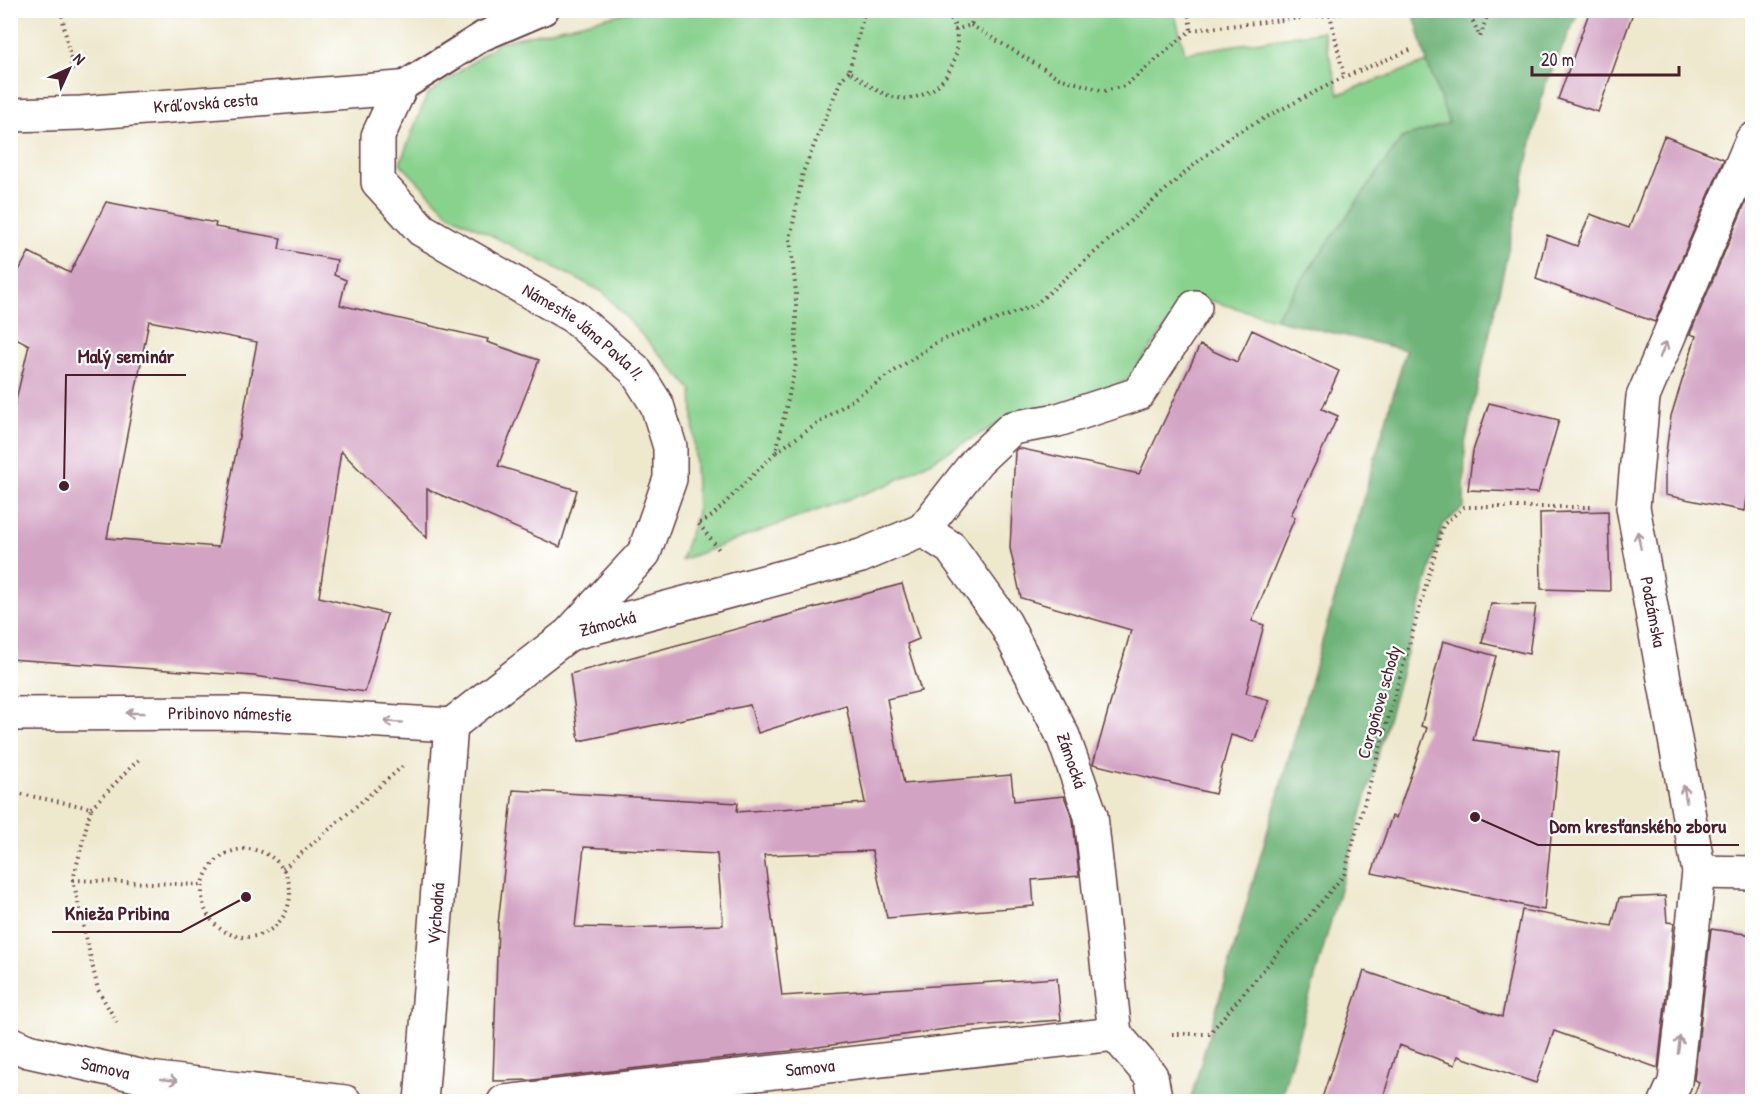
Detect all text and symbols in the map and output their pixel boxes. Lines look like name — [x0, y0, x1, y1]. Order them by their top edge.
north arrow — [39, 39, 99, 99]
scale bar — [1532, 39, 1679, 77]
text: 20 m — [1541, 47, 1574, 72]
text: N — [69, 48, 91, 70]
street label: Kráľovská cesta — [153, 86, 258, 119]
street label: Námestie Jána Pavla II. — [518, 277, 652, 385]
callout: Malý seminár — [66, 337, 186, 375]
one-way arrow — [1658, 341, 1669, 359]
text: Malý seminár — [78, 342, 175, 370]
one-way arrow — [1633, 530, 1644, 550]
street label: Podzámska — [1634, 574, 1673, 649]
street label: Zámocká — [577, 604, 638, 643]
street label: Corgoňove schody — [1350, 642, 1407, 761]
street label: Pribinovo námestie — [168, 700, 293, 728]
one-way arrow — [126, 707, 146, 719]
one-way arrow — [383, 716, 403, 727]
street label: Zámocká — [1051, 729, 1093, 791]
one-way arrow — [1680, 784, 1691, 804]
callout: Dom kresťanského zboru — [1538, 807, 1739, 845]
text: Dom kresťanského zboru — [1550, 812, 1727, 839]
street label: Východná — [421, 882, 450, 945]
callout: Knieža Pribina — [52, 894, 181, 932]
text: Knieža Pribina — [65, 899, 169, 926]
one-way arrow — [1674, 1036, 1685, 1055]
street label: Samova — [79, 1050, 132, 1085]
street label: Samova — [784, 1052, 836, 1083]
one-way arrow — [159, 1075, 178, 1086]

